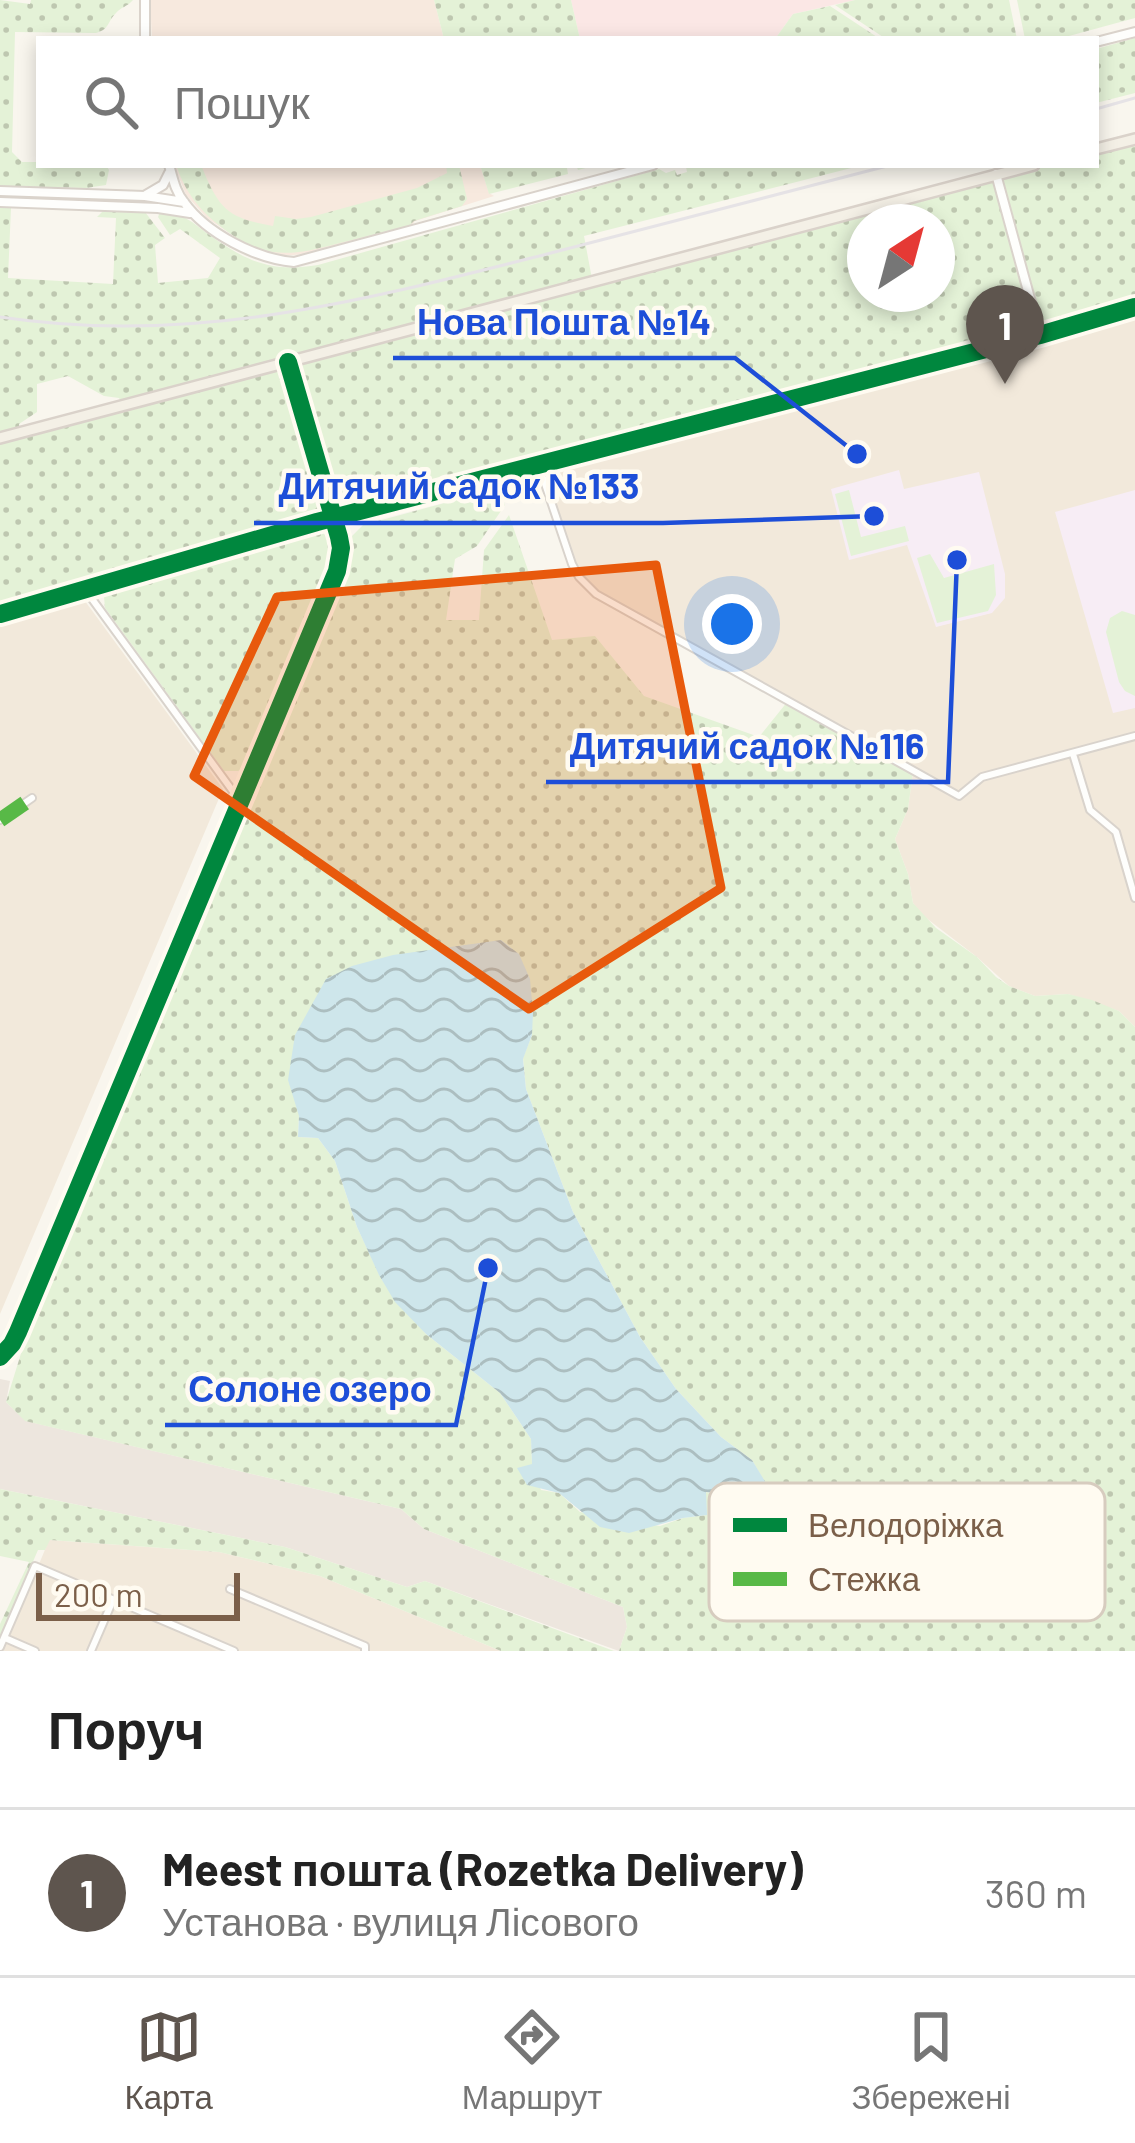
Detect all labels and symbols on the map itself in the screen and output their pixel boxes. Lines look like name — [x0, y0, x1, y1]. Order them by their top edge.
north arrow — [847, 204, 955, 312]
pin: 1 — [966, 285, 1044, 384]
callout: Нова Пошта №14 — [393, 286, 735, 358]
text: Нова Пошта №14 — [417, 299, 711, 342]
callout: Дитячий садок №133 — [254, 451, 663, 523]
text: Дитячий садок №133 — [278, 463, 640, 507]
your location — [702, 594, 762, 654]
callout: Дитячий садок №116 — [546, 710, 948, 782]
text: Дитячий садок №116 — [570, 723, 924, 767]
callout: Солоне озеро — [165, 1353, 456, 1425]
text: Солоне озеро — [188, 1366, 432, 1410]
legend — [709, 1483, 1105, 1621]
text: Велодоріжка — [808, 1504, 1004, 1544]
text: Стежка — [808, 1558, 921, 1598]
scale bar — [36, 1567, 240, 1620]

